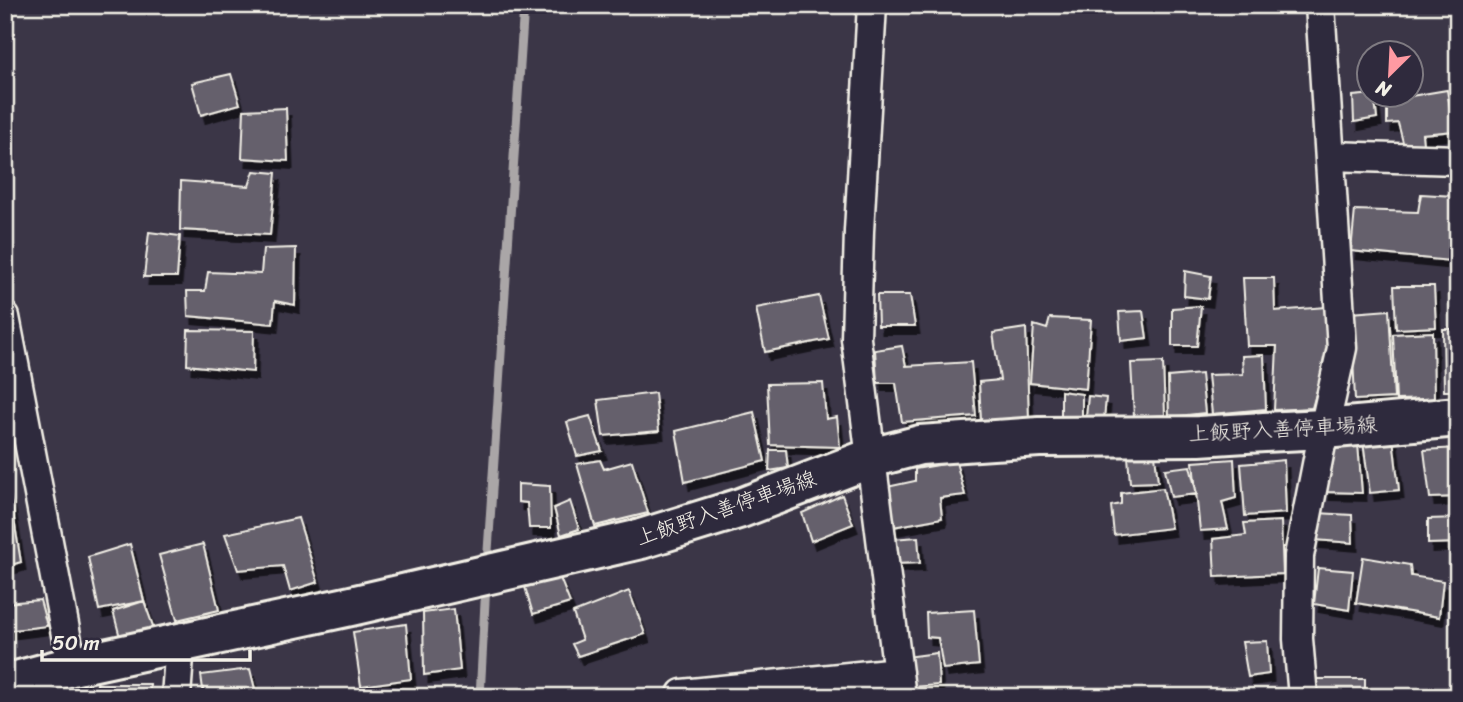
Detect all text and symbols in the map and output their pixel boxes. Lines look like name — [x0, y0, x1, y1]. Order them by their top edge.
north arrow — [1354, 38, 1424, 108]
text: N — [1370, 71, 1397, 107]
street label: 上飯野入善停車場線 — [1188, 405, 1378, 453]
street label: 上飯野入善停車場線 — [630, 459, 822, 557]
scale bar — [42, 618, 250, 662]
text: 50 m — [52, 624, 100, 662]

